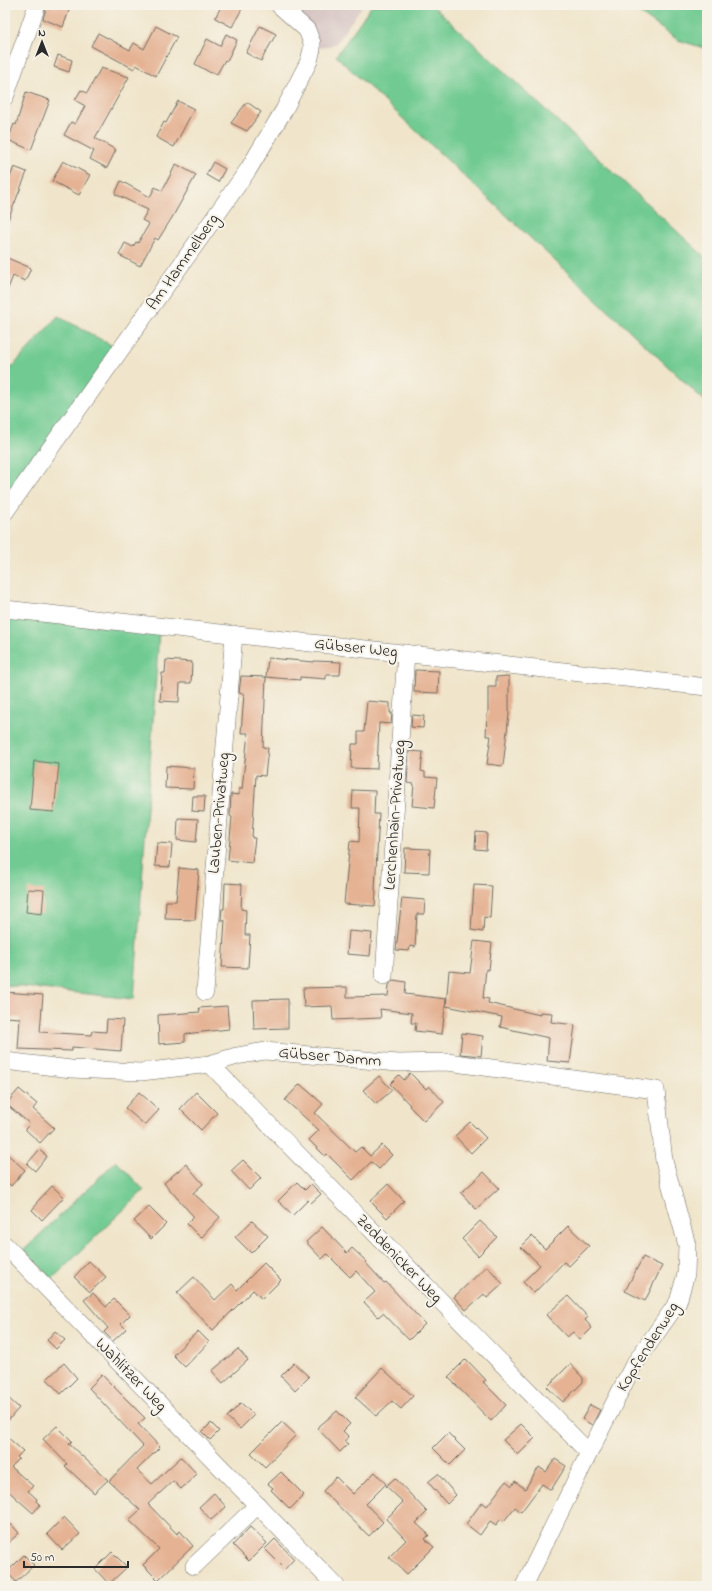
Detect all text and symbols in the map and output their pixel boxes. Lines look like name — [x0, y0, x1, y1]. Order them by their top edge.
north arrow — [22, 22, 62, 62]
text: N — [38, 25, 46, 41]
street label: Am Hammelberg — [140, 208, 227, 317]
street label: Gübser Weg — [313, 631, 399, 667]
street label: Lerchenhain-Privatweg — [377, 739, 415, 891]
street label: Lauben-Privatweg — [201, 751, 239, 875]
street label: Gübser Damm — [278, 1040, 382, 1074]
street label: Zeddenicker Weg — [348, 1209, 448, 1311]
street label: Kopfendenweg — [610, 1297, 687, 1398]
street label: Wahlitzer Weg — [88, 1332, 173, 1419]
scale bar — [24, 1543, 128, 1569]
text: 50 m — [30, 1549, 54, 1567]

